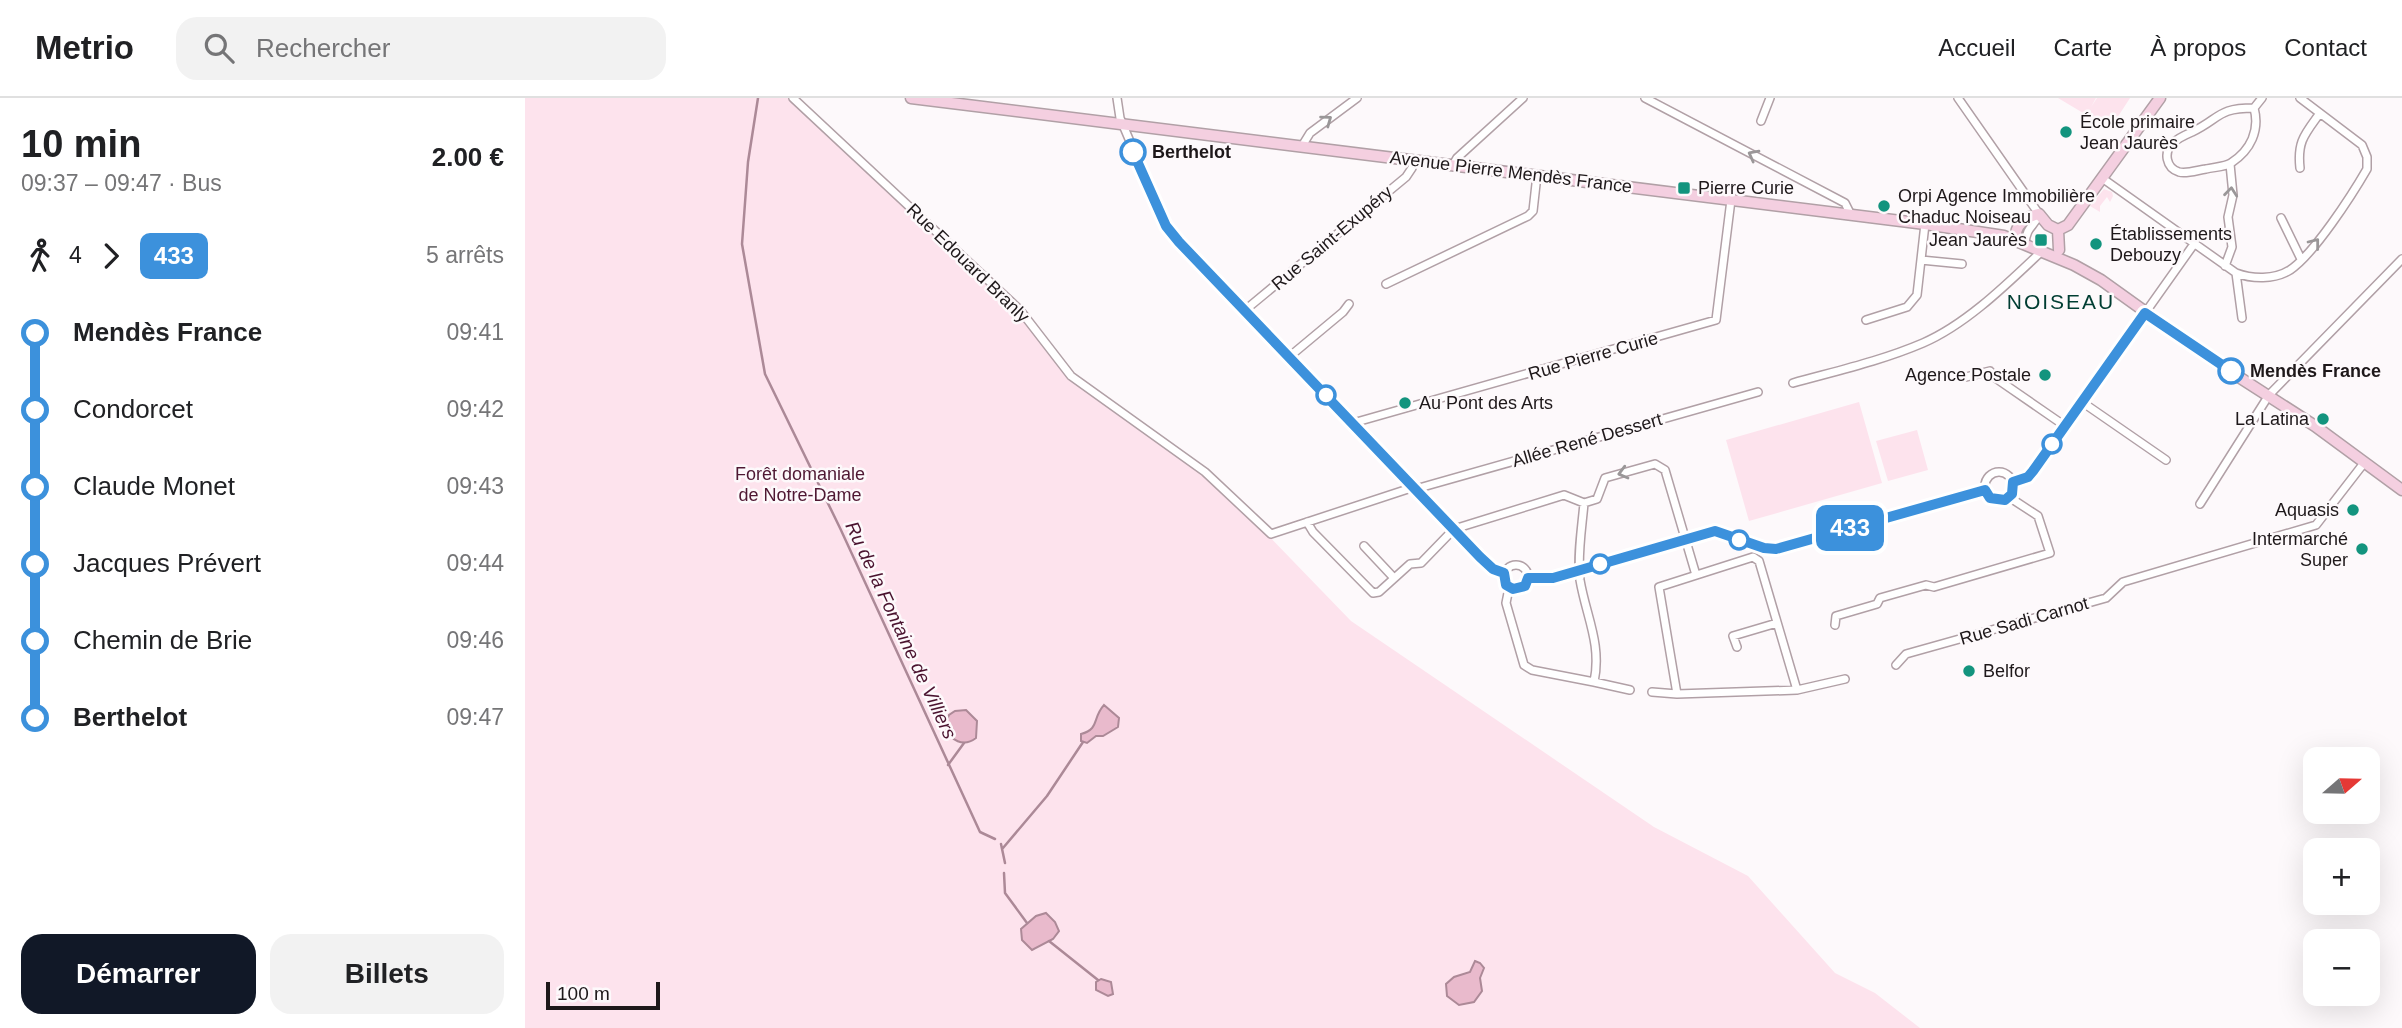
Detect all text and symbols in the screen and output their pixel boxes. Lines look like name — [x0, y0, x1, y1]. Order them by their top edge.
search box — [176, 17, 666, 80]
text: Metrio — [35, 29, 134, 66]
icon: search — [200, 29, 238, 67]
text: Rechercher — [256, 33, 390, 63]
text: Accueil — [1938, 34, 2016, 61]
text: Carte — [2054, 34, 2112, 61]
text: À propos — [2150, 34, 2246, 61]
text: Contact — [2284, 34, 2367, 61]
place label: École primaire Jean Jaurès — [2080, 112, 2195, 153]
one-way arrow — [1319, 115, 1332, 128]
text: 10 min — [21, 123, 141, 165]
marker: École primaire Jean Jaurès — [2058, 124, 2074, 140]
marker: Berthelot — [1120, 139, 1146, 165]
text: 2.00 € — [432, 142, 504, 172]
place label: Berthelot — [1152, 142, 1231, 162]
street label: Avenue Pierre Mendès France — [1389, 147, 1633, 197]
one-way arrow — [1748, 149, 1760, 163]
text: 09:37 – 09:47 · Bus — [21, 170, 222, 196]
place label: Pierre Curie — [1698, 178, 1794, 198]
marker: Pierre Curie — [1676, 180, 1692, 196]
street label: Rue Saint-Exupéry — [1268, 182, 1396, 294]
place label: Orpi Agence Immobilière Chaduc Noiseau — [1898, 186, 2095, 227]
one-way arrow — [2224, 186, 2239, 197]
marker: Orpi Agence Immobilière Chaduc Noiseau — [1876, 198, 1892, 214]
street label: Rue Edouard Branly — [903, 200, 1033, 326]
place label: Établissements Debouzy — [2110, 224, 2232, 265]
place label: Jean Jaurès — [1929, 230, 2027, 250]
marker: Jean Jaurès — [2033, 232, 2049, 248]
marker: Établissements Debouzy — [2088, 236, 2104, 252]
icon: walk — [21, 237, 59, 275]
icon: forward — [92, 237, 130, 275]
one-way arrow — [2307, 238, 2320, 251]
text: 4 — [69, 242, 82, 268]
text: 433 — [154, 242, 194, 269]
text: 5 arrêts — [426, 242, 504, 268]
district label: NOISEAU — [2007, 290, 2115, 313]
text: Mendès France — [73, 317, 262, 347]
text: 09:41 — [446, 319, 504, 345]
street label: Rue Pierre Curie — [1526, 328, 1660, 384]
marker: Mendès France — [2218, 358, 2244, 384]
place label: Mendès France — [2250, 361, 2381, 381]
place label: Agence Postale — [1905, 365, 2031, 385]
marker: Agence Postale — [2037, 367, 2053, 383]
unlabelled marker — [1316, 385, 1336, 405]
place label: Au Pont des Arts — [1419, 393, 1553, 413]
text: Condorcet — [73, 394, 193, 424]
marker: Au Pont des Arts — [1397, 395, 1413, 411]
text: 09:42 — [446, 396, 504, 422]
street label: Allée René Dessert — [1510, 409, 1664, 471]
place label: La Latina — [2235, 409, 2310, 429]
marker: La Latina — [2315, 411, 2331, 427]
unlabelled marker — [2042, 434, 2062, 454]
park label: Forêt domaniale de Notre-Dame — [735, 464, 865, 505]
one-way arrow — [1617, 465, 1629, 480]
text: Claude Monet — [73, 471, 235, 501]
text: 09:43 — [446, 473, 504, 499]
place label: Aquasis — [2275, 500, 2339, 520]
marker: Aquasis — [2345, 502, 2361, 518]
line badge: 433 — [1810, 505, 1890, 551]
text: 433 — [1830, 514, 1870, 541]
water label: Ru de la Fontaine de Villiers — [841, 518, 961, 742]
place label: Intermarché Super — [2252, 529, 2348, 570]
unlabelled marker — [1729, 530, 1749, 550]
marker: Intermarché Super — [2354, 541, 2370, 557]
text: Jacques Prévert — [73, 548, 261, 578]
text: 09:44 — [446, 550, 504, 576]
unlabelled marker — [1590, 554, 1610, 574]
street label: Rue Sadi Carnot — [1957, 593, 2091, 649]
text: Chemin de Brie — [73, 625, 252, 655]
text: 09:46 — [446, 627, 504, 653]
place label: Belfor — [1983, 661, 2030, 681]
marker: Belfor — [1961, 663, 1977, 679]
text: Berthelot — [73, 702, 187, 732]
text: 09:47 — [446, 704, 504, 730]
north arrow — [2303, 747, 2380, 824]
map controls — [2303, 747, 2380, 1006]
button: + — [2303, 838, 2380, 915]
button: − — [2303, 929, 2380, 1006]
button: Démarrer — [21, 934, 256, 1014]
button: Billets — [270, 934, 504, 1014]
scale bar — [546, 979, 660, 1011]
text: 100 m — [557, 983, 610, 1004]

